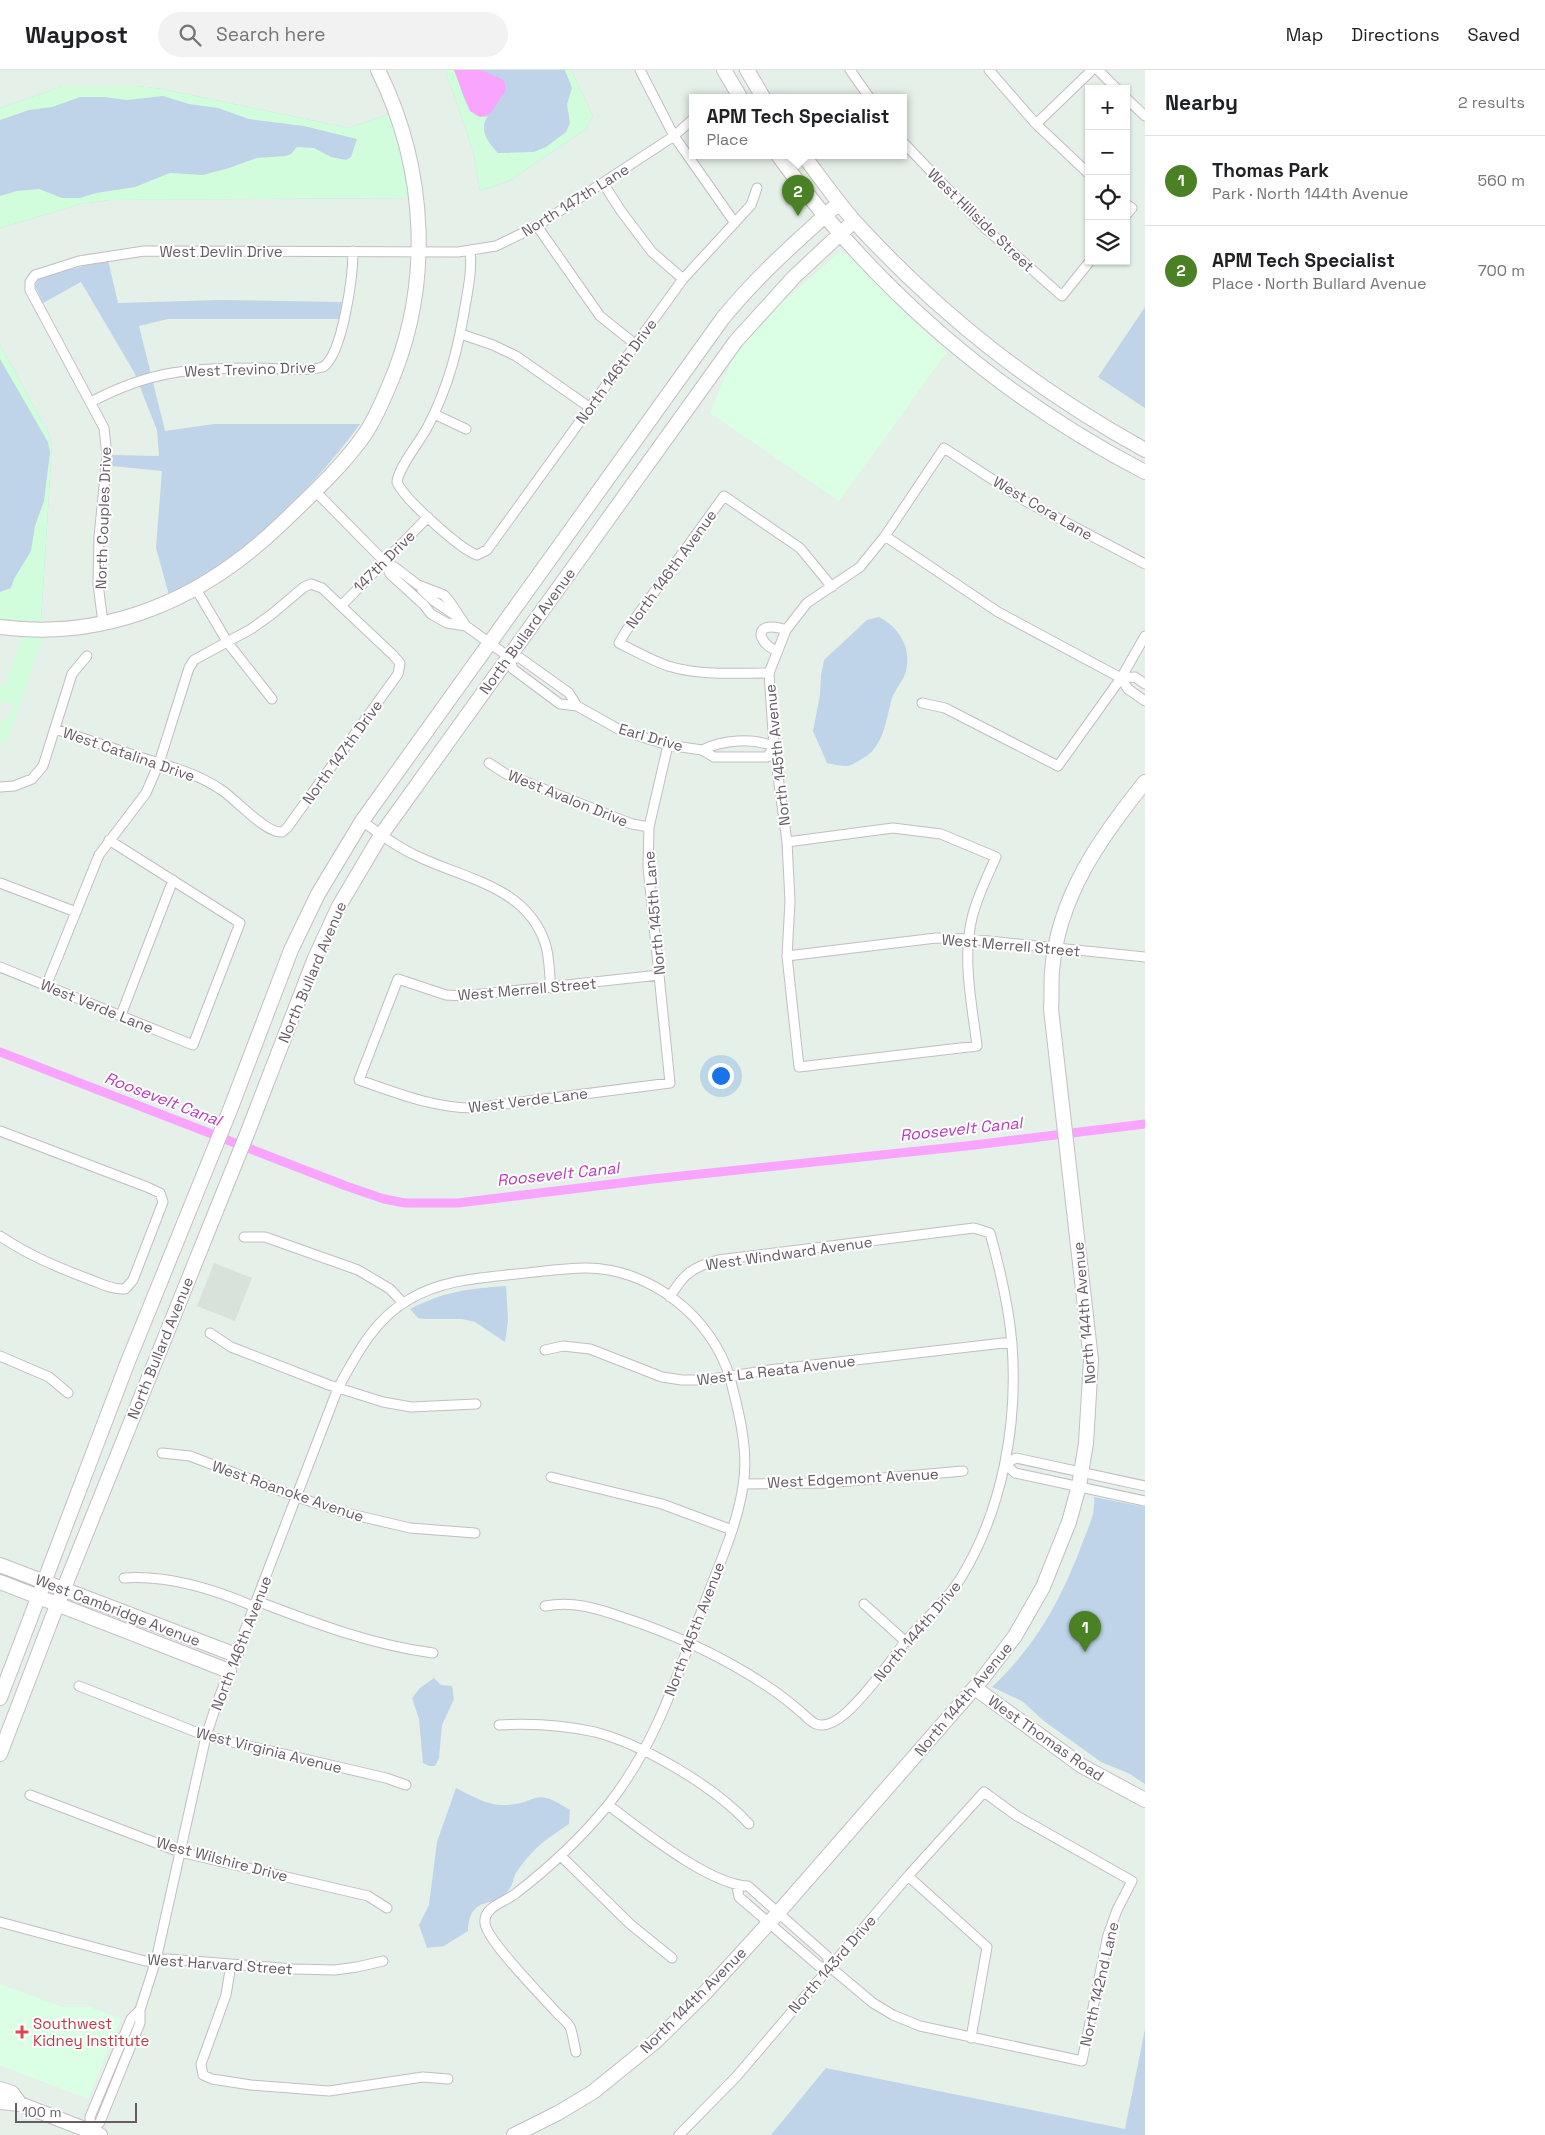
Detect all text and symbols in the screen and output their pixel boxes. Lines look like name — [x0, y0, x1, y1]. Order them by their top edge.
search box — [158, 12, 508, 57]
text: Waypost — [25, 19, 128, 50]
icon: search — [176, 21, 204, 49]
text: Search here — [216, 22, 326, 47]
text: Map — [1286, 23, 1323, 46]
text: Directions — [1351, 23, 1440, 46]
text: Saved — [1468, 23, 1520, 46]
map controls — [1085, 85, 1130, 265]
button: + — [1085, 85, 1130, 130]
text: Nearby — [1165, 89, 1238, 116]
text: 2 results — [1458, 92, 1525, 113]
popup — [689, 94, 907, 159]
text: APM Tech Specialist — [707, 104, 889, 129]
text: Place — [707, 129, 748, 150]
button: − — [1085, 130, 1130, 175]
text: Thomas Park — [1212, 158, 1329, 183]
street label: North 147th Lane — [518, 159, 632, 241]
street label: West Hillside Street — [924, 164, 1038, 276]
text: 1 — [1177, 170, 1185, 191]
text: 560 m — [1477, 170, 1525, 191]
pin: 2 — [782, 175, 814, 216]
button: locate — [1085, 175, 1130, 220]
text: Park · North 144th Avenue — [1212, 183, 1409, 204]
button: layers — [1085, 220, 1130, 265]
street label: West Devlin Drive — [159, 242, 283, 261]
text: APM Tech Specialist — [1212, 248, 1395, 273]
text: 2 — [1176, 260, 1186, 281]
text: 700 m — [1478, 260, 1525, 281]
text: Place · North Bullard Avenue — [1212, 273, 1426, 294]
street label: North 146th Drive — [571, 315, 661, 427]
street label: West Trevino Drive — [184, 357, 316, 381]
street label: North Couples Drive — [91, 446, 115, 590]
street label: West Cora Lane — [990, 472, 1096, 544]
street label: North 146th Avenue — [621, 506, 721, 632]
street label: 147th Drive — [349, 526, 419, 596]
street label: North Bullard Avenue — [475, 564, 579, 698]
street label: North 145th Avenue — [760, 683, 794, 827]
street label: North 147th Drive — [298, 696, 386, 808]
street label: Earl Drive — [617, 719, 686, 755]
street label: West Catalina Drive — [60, 722, 198, 786]
street label: West Avalon Drive — [505, 765, 631, 831]
street label: North 145th Lane — [639, 850, 669, 976]
street label: North Bullard Avenue — [274, 898, 350, 1045]
street label: West Merrell Street — [941, 929, 1081, 961]
street label: West Merrell Street — [457, 973, 597, 1005]
street label: West Verde Lane — [38, 975, 156, 1037]
your location — [708, 1063, 734, 1089]
water label: Roosevelt Canal — [102, 1067, 226, 1132]
street label: West Verde Lane — [467, 1083, 589, 1117]
water label: Roosevelt Canal — [899, 1112, 1025, 1146]
water label: Roosevelt Canal — [496, 1157, 622, 1191]
street label: West Windward Avenue — [704, 1232, 874, 1274]
street label: North 144th Avenue — [1068, 1241, 1100, 1385]
street label: North Bullard Avenue — [123, 1274, 197, 1422]
street label: West La Reata Avenue — [696, 1351, 856, 1389]
street label: West Roanoke Avenue — [210, 1456, 367, 1526]
street label: West Edgemont Avenue — [767, 1464, 939, 1492]
street label: North 145th Avenue — [660, 1559, 728, 1699]
street label: West Cambridge Avenue — [33, 1570, 203, 1650]
street label: North 146th Avenue — [207, 1573, 275, 1713]
street label: North 144th Drive — [869, 1577, 965, 1685]
pin: 1 — [1069, 1611, 1101, 1652]
street label: North 144th Avenue — [910, 1638, 1016, 1760]
street label: West Thomas Road — [984, 1691, 1108, 1785]
street label: West Virginia Avenue — [194, 1723, 344, 1777]
street label: West Wilshire Drive — [154, 1832, 290, 1886]
street label: North 143rd Drive — [784, 1911, 880, 2017]
street label: North 142nd Lane — [1075, 1920, 1123, 2048]
street label: North 144th Avenue — [636, 1943, 750, 2057]
street label: West Harvard Street — [147, 1949, 293, 1979]
place label: Southwest Kidney Institute — [33, 2014, 149, 2050]
marker: Southwest Kidney Institute — [15, 2025, 29, 2039]
scale bar — [15, 2100, 138, 2123]
text: 100 m — [22, 2103, 61, 2121]

